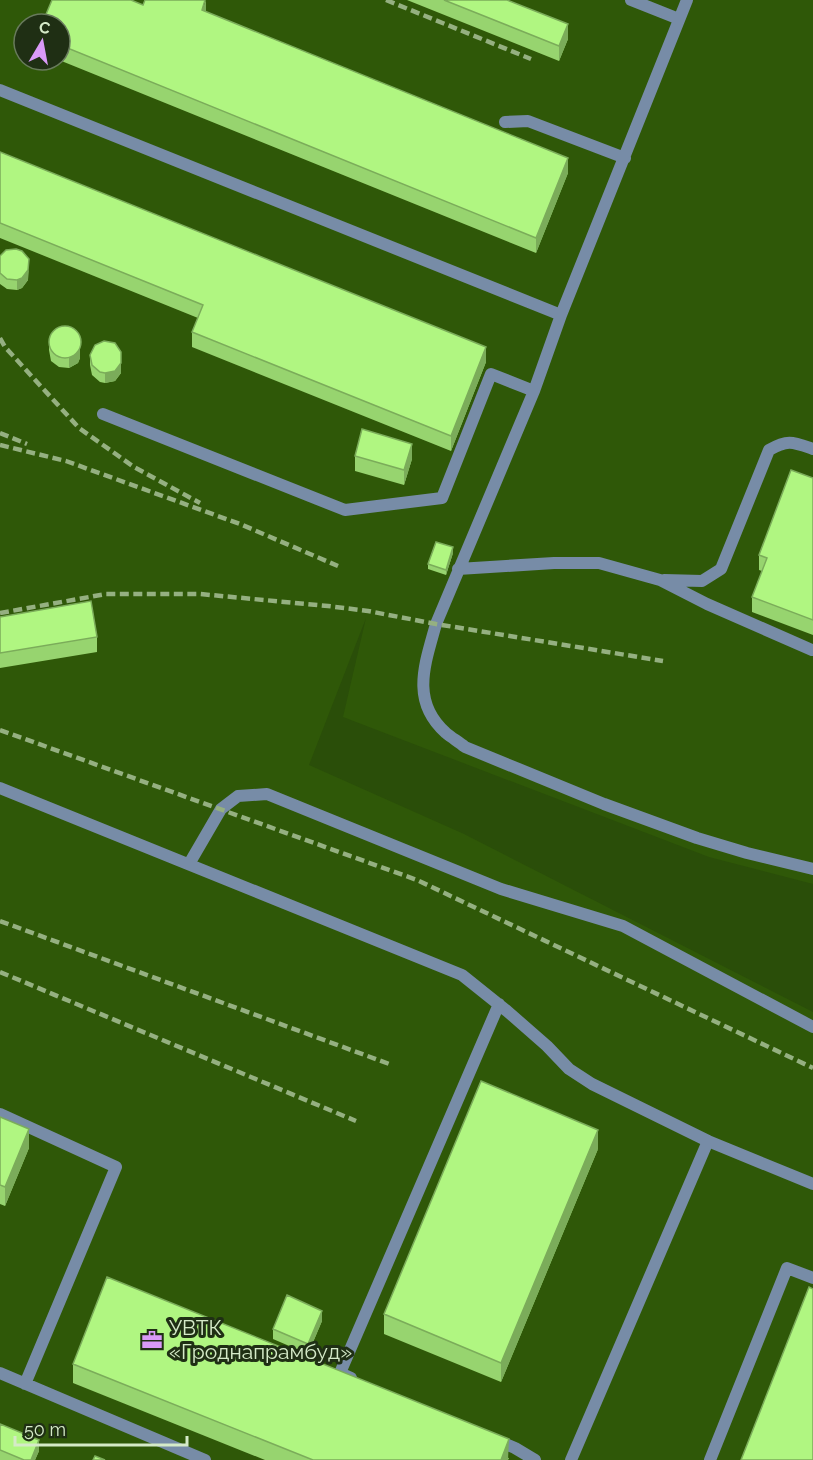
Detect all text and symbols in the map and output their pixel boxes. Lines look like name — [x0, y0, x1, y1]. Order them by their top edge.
north arrow — [12, 12, 72, 72]
text: С — [37, 17, 52, 38]
place label: УВТК «Гроднапрамбуд» — [169, 1315, 352, 1364]
office icon: УВТК «Гроднапрамбуд» — [140, 1328, 164, 1352]
scale bar — [15, 1409, 188, 1447]
text: 50 m — [24, 1419, 66, 1440]

